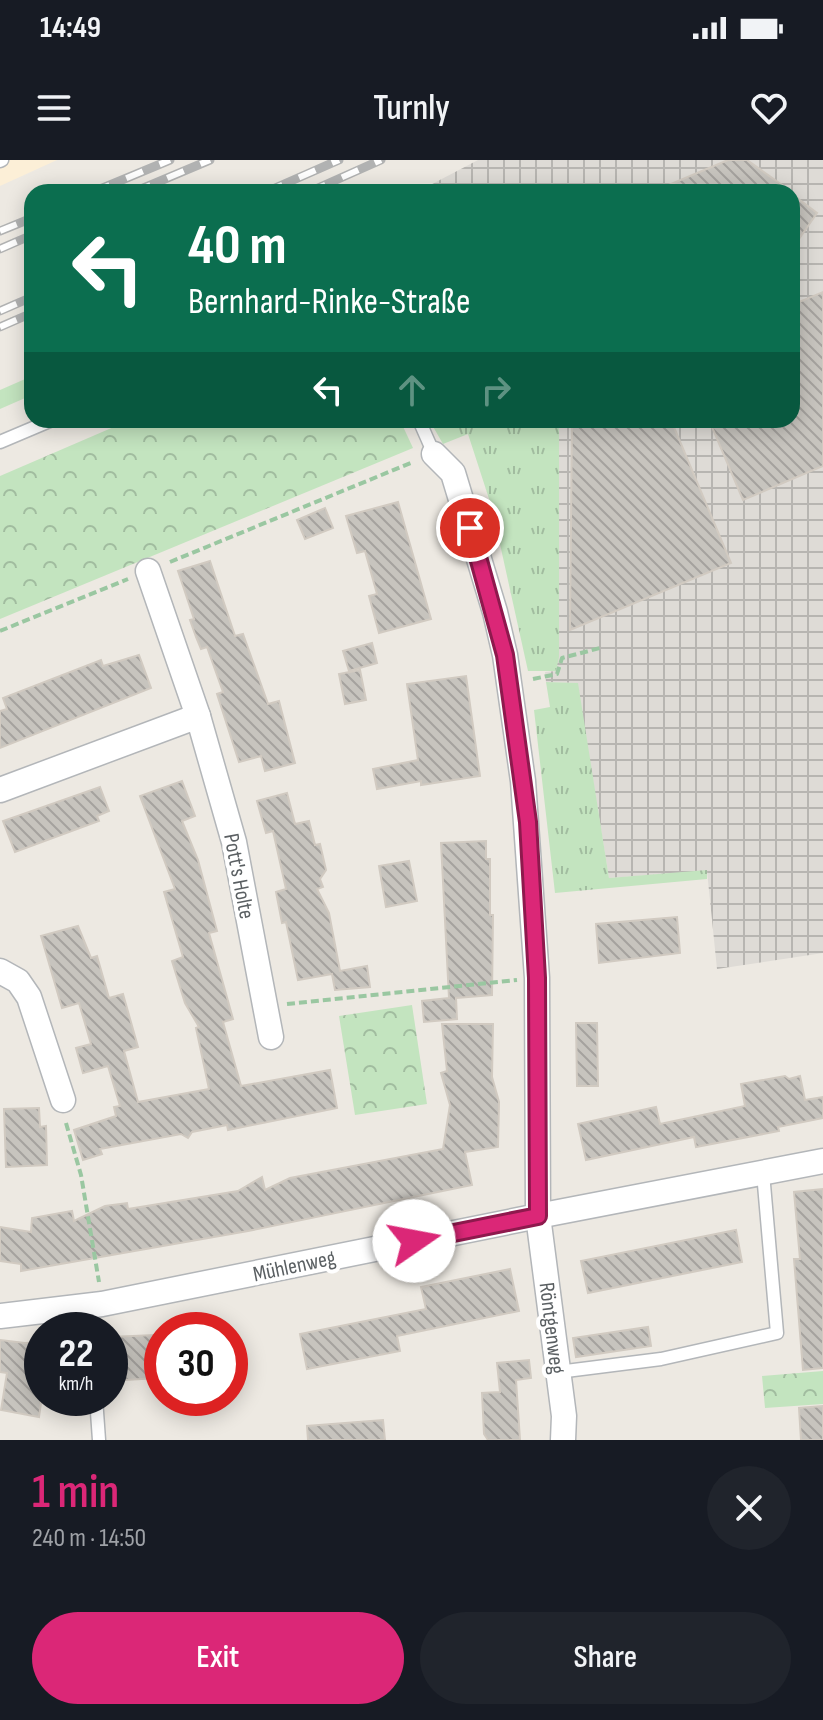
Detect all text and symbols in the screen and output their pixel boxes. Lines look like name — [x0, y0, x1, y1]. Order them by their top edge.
text: 14:49 — [40, 10, 101, 46]
icon: menu — [32, 86, 76, 130]
icon: heart — [747, 86, 791, 130]
text: Turnly — [373, 87, 450, 130]
text: 40 m — [188, 213, 287, 280]
icon: left — [56, 216, 160, 320]
text: Bernhard-Rinke-Straße — [188, 281, 470, 324]
icon: left — [306, 368, 350, 412]
icon: ahead — [390, 368, 434, 412]
icon: right — [474, 368, 518, 412]
pin — [436, 494, 504, 562]
icon: arrive — [448, 506, 492, 550]
street label: Pott's Holte — [217, 831, 260, 921]
position arrow — [372, 1199, 456, 1283]
street label: Mühlenweg — [250, 1244, 338, 1288]
street label: Röntgenweg — [532, 1281, 571, 1376]
speed limit sign: 30 — [144, 1312, 248, 1416]
text: 22 — [58, 1330, 94, 1378]
text: km/h — [59, 1372, 93, 1396]
text: 1 min — [32, 1464, 119, 1521]
button: close — [707, 1466, 791, 1550]
text: 240 m · 14:50 — [32, 1523, 146, 1554]
button: Exit — [32, 1612, 404, 1704]
button: Share — [420, 1612, 791, 1704]

